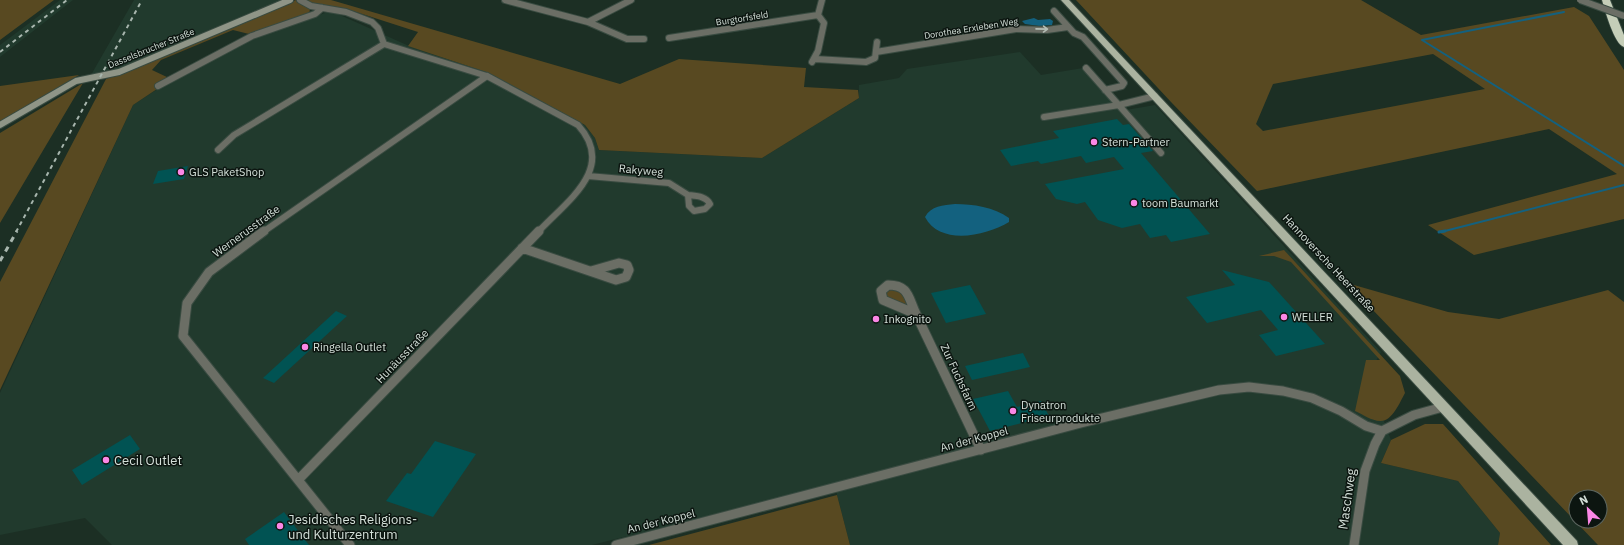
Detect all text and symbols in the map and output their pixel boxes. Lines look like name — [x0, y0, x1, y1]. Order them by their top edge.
street label: Burgtorfsfeld — [715, 8, 769, 28]
street label: Dorothea Erxleben Weg — [923, 15, 1019, 41]
one-way arrow — [1036, 25, 1049, 33]
street label: Dasselsbrucher Straße — [106, 26, 196, 70]
place label: Stern-Partner — [1102, 135, 1170, 149]
marker: Stern-Partner — [1089, 137, 1099, 147]
street label: Rakyweg — [618, 161, 664, 179]
place label: GLS PaketShop — [189, 165, 264, 179]
marker: GLS PaketShop — [176, 167, 186, 177]
place label: toom Baumarkt — [1142, 196, 1219, 210]
marker: toom Baumarkt — [1129, 198, 1139, 208]
street label: Wernerusstraße — [210, 202, 282, 260]
street label: Hannoversche Heerstraße — [1280, 211, 1378, 315]
place label: WELLER — [1292, 310, 1333, 324]
place label: Inkognito — [884, 312, 931, 326]
marker: WELLER — [1279, 312, 1289, 322]
marker: Inkognito — [871, 314, 881, 324]
street label: Hunäusstraße — [373, 326, 431, 386]
place label: Ringella Outlet — [313, 340, 386, 354]
marker: Ringella Outlet — [300, 342, 310, 352]
street label: Zur Fuchsfarm — [938, 342, 980, 412]
place label: Dynatron Friseurprodukte — [1021, 398, 1100, 425]
marker: Dynatron Friseurprodukte — [1008, 406, 1018, 416]
street label: An der Koppel — [939, 423, 1009, 455]
place label: Cecil Outlet — [114, 452, 182, 469]
marker: Cecil Outlet — [101, 455, 111, 465]
street label: Maschweg — [1334, 467, 1360, 531]
north arrow — [1568, 489, 1608, 529]
text: N — [1577, 492, 1590, 508]
street label: An der Koppel — [626, 506, 696, 536]
place label: Jesidisches Religions- und Kulturzentrum — [288, 511, 417, 543]
marker: Jesidisches Religions- und Kulturzentrum — [275, 521, 285, 531]

